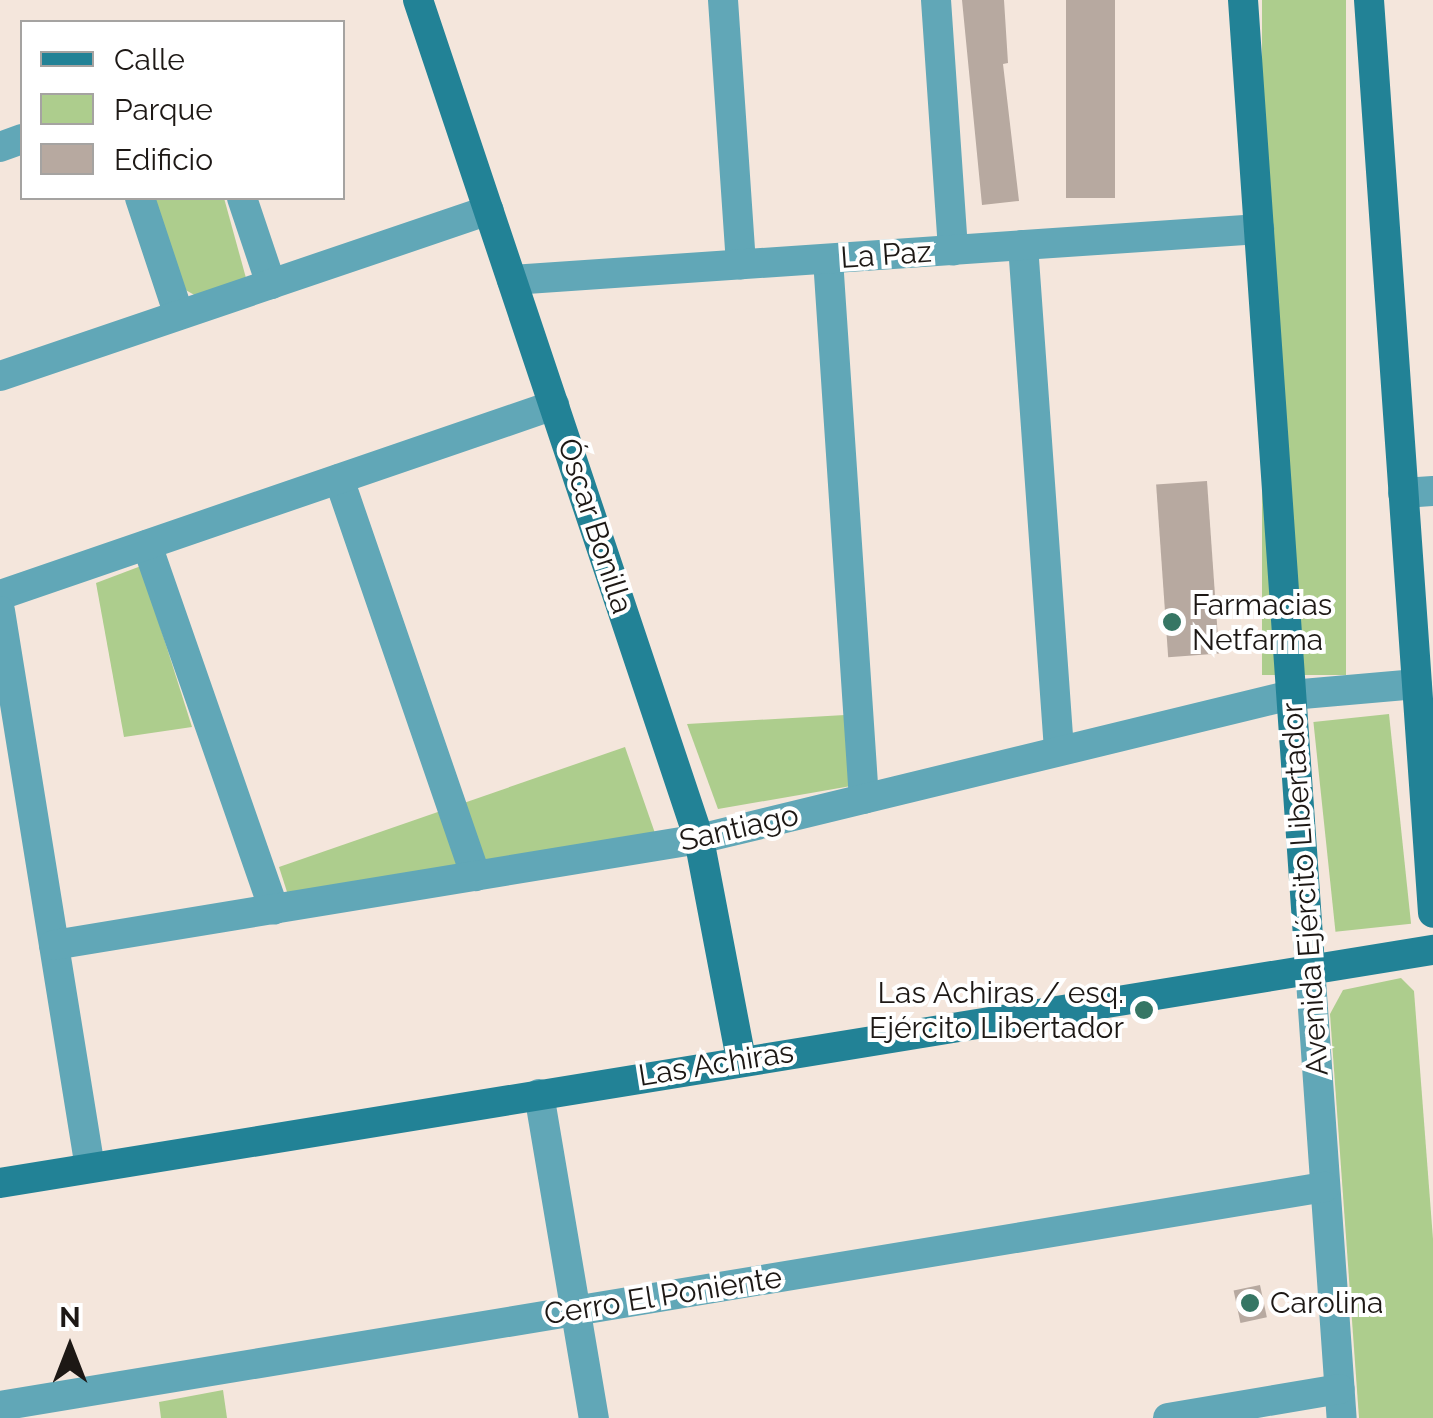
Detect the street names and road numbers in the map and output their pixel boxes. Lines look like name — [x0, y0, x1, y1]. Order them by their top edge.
street label: La Paz — [839, 234, 933, 276]
street label: Óscar Bonilla — [550, 434, 640, 618]
street label: Avenida Ejército Libertador — [1274, 701, 1336, 1077]
street label: Santiago — [676, 797, 802, 859]
street label: Las Achiras — [635, 1034, 797, 1094]
street label: Cerro El Poniente — [541, 1259, 785, 1333]

